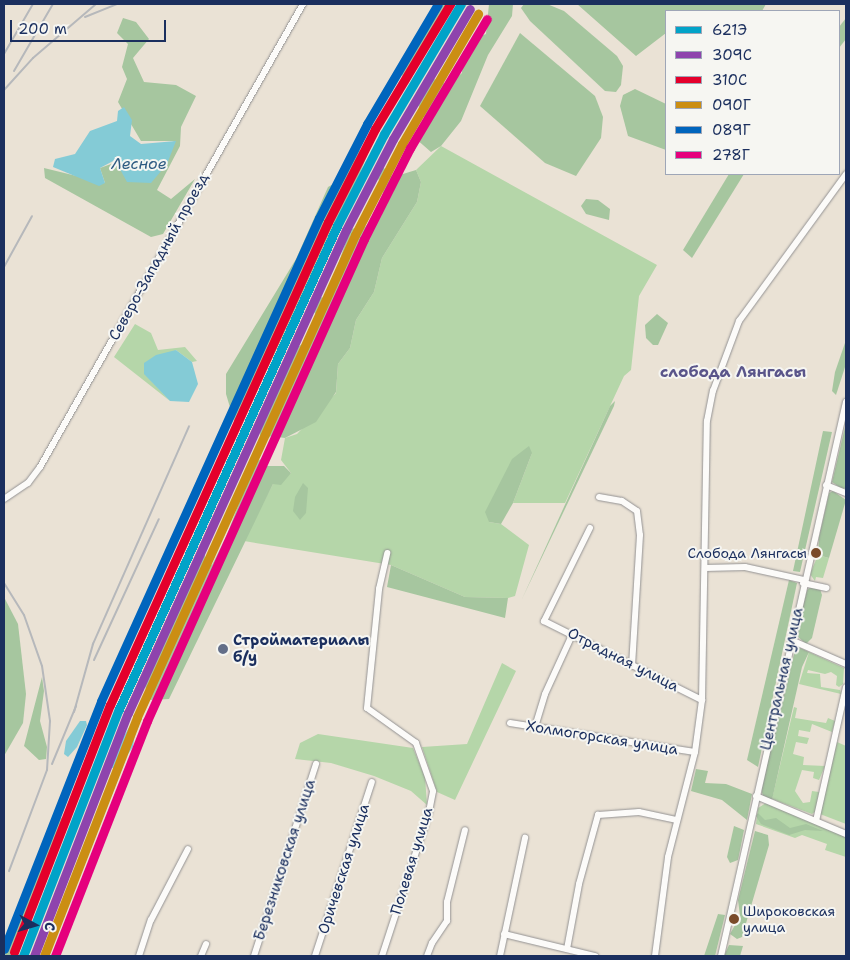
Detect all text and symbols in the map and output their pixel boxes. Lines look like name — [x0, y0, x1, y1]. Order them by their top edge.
scale bar — [12, 10, 169, 42]
legend — [665, 10, 840, 175]
text: 200 m — [18, 19, 67, 39]
text: 621Э — [712, 20, 747, 40]
text: 309С — [712, 45, 752, 65]
text: 310С — [712, 70, 747, 90]
text: 090Г — [712, 95, 751, 115]
text: 089Г — [712, 120, 751, 140]
text: 278Г — [712, 145, 750, 165]
water label: Лесное — [111, 154, 167, 174]
street label: Северо-Западный проезд — [105, 170, 213, 344]
district label: слобода Лянгасы — [660, 362, 806, 382]
place label: Слобода Лянгасы — [687, 545, 807, 561]
marker: Слобода Лянгасы — [811, 548, 821, 558]
street label: Центральная улица — [757, 606, 807, 752]
street label: Отрадная улица — [564, 624, 682, 696]
place label: Стройматериалы б/у — [233, 631, 369, 666]
marker: Стройматериалы б/у — [217, 643, 229, 655]
street label: Холмогорская улица — [525, 717, 679, 759]
street label: Березниковская улица — [250, 777, 320, 943]
street label: Оричевская улица — [314, 802, 374, 936]
street label: Полевая улица — [387, 805, 437, 917]
north arrow — [10, 900, 60, 950]
place label: Широковская улица — [743, 903, 835, 936]
marker: Широковская улица — [729, 914, 739, 924]
text: С — [41, 921, 59, 932]

